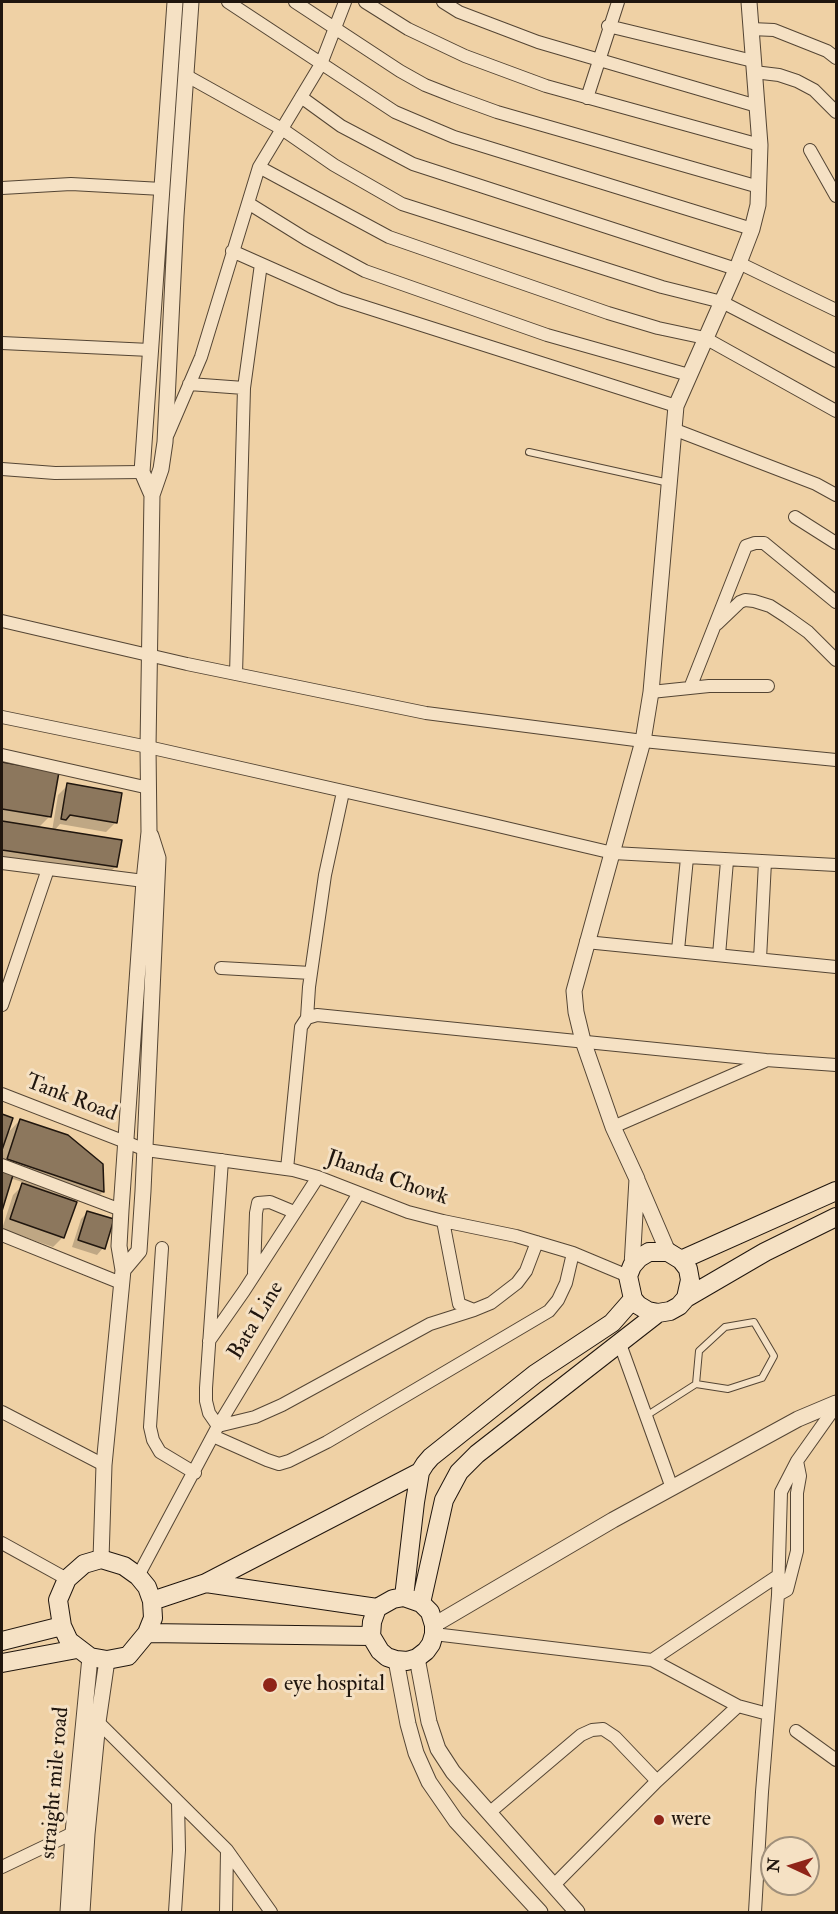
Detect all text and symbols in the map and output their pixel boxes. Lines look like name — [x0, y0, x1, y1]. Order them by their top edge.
street label: Tank Road — [22, 1070, 120, 1128]
street label: Jhanda Chowk — [322, 1146, 452, 1212]
street label: Bata Line — [223, 1277, 291, 1365]
place label: eye hospital — [284, 1672, 385, 1698]
marker: eye hospital — [261, 1676, 279, 1694]
street label: straight mile road — [36, 1706, 76, 1860]
place label: were — [671, 1807, 711, 1833]
marker: were — [652, 1813, 666, 1827]
north arrow — [760, 1836, 820, 1896]
text: N — [764, 1857, 785, 1873]

